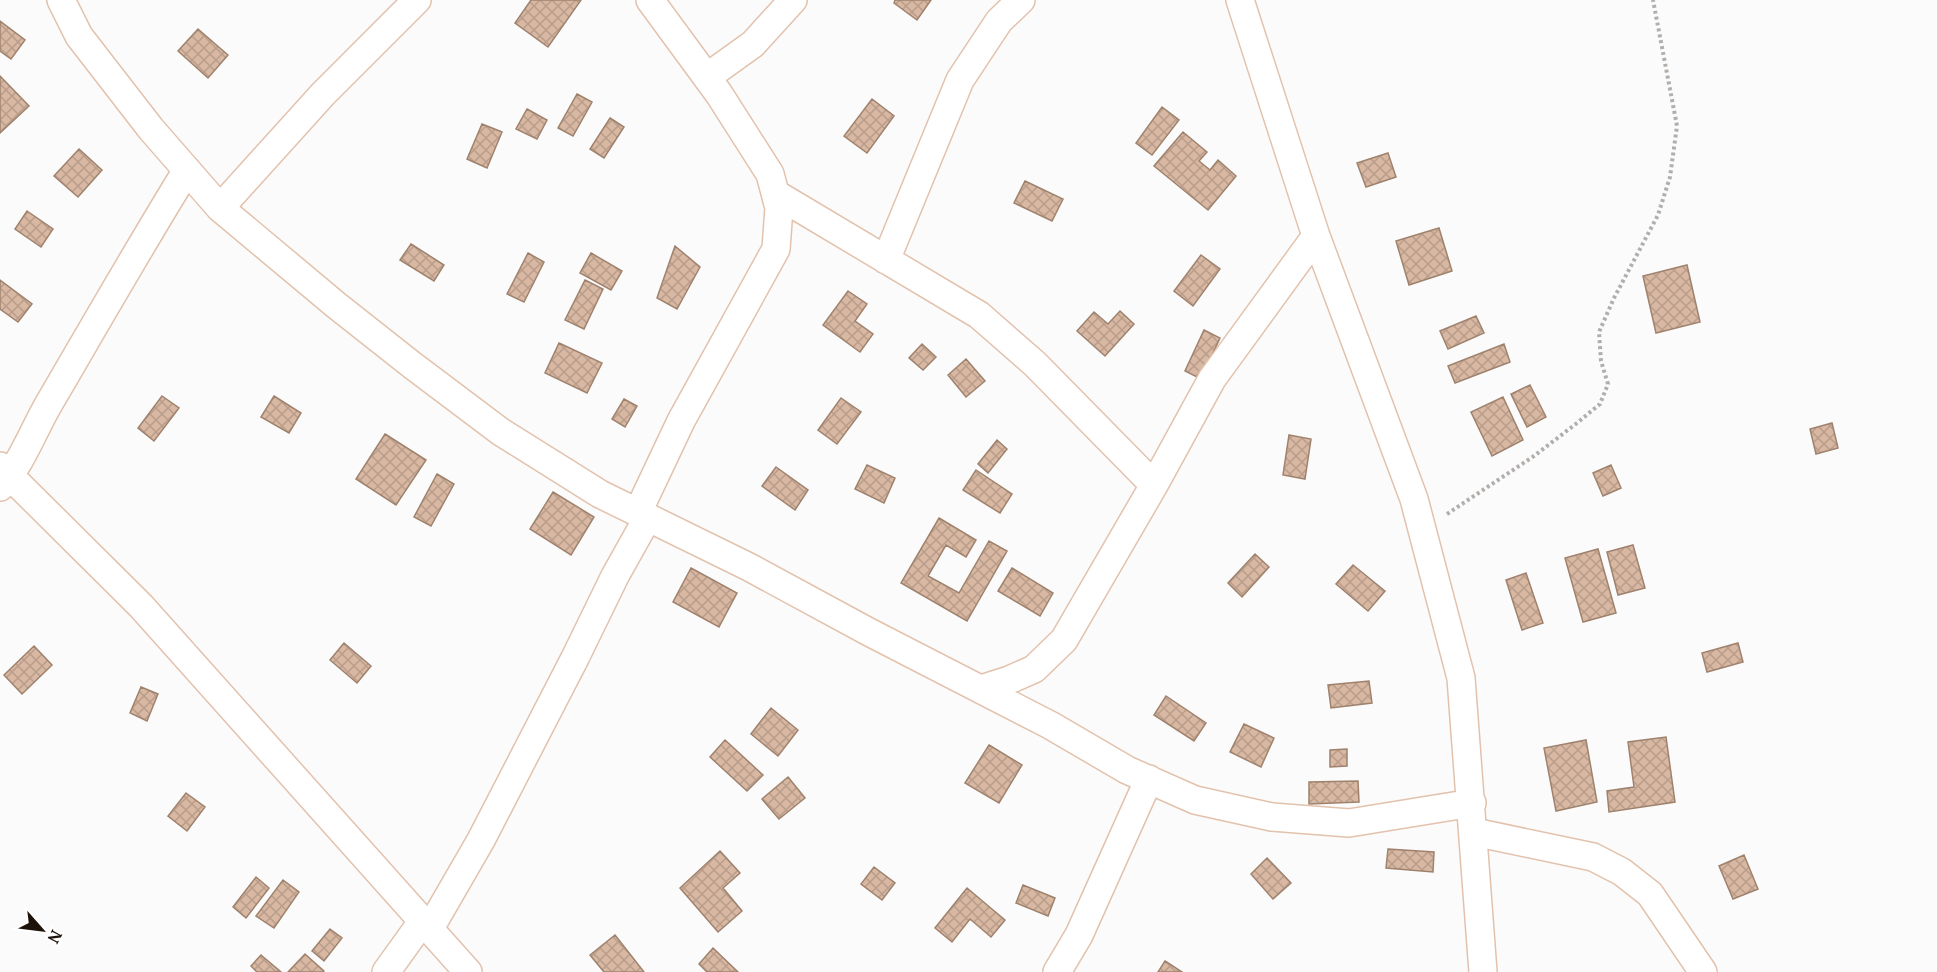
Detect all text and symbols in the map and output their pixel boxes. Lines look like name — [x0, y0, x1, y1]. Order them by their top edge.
north arrow — [12, 900, 72, 960]
text: N — [43, 927, 68, 948]

